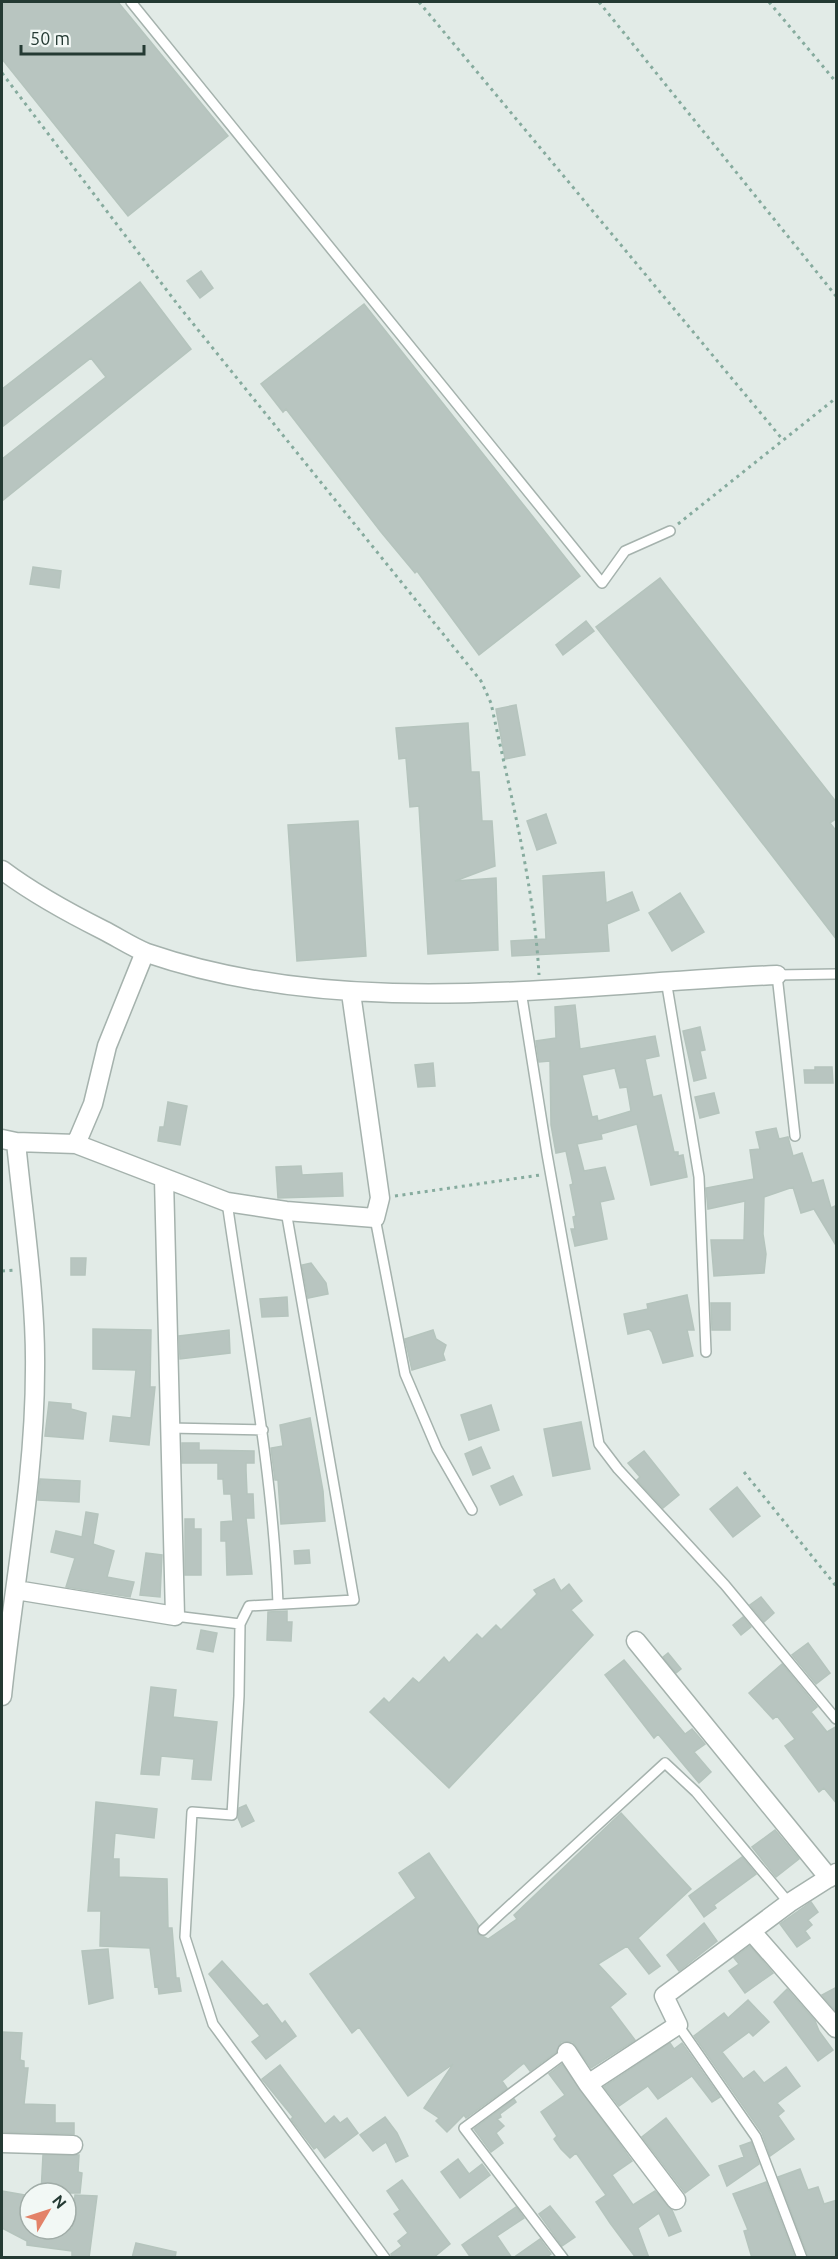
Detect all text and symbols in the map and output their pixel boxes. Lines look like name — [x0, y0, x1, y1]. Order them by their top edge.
scale bar — [21, 18, 144, 56]
text: 50 m — [30, 28, 70, 48]
north arrow — [18, 2181, 78, 2241]
text: N — [49, 2191, 70, 2212]

